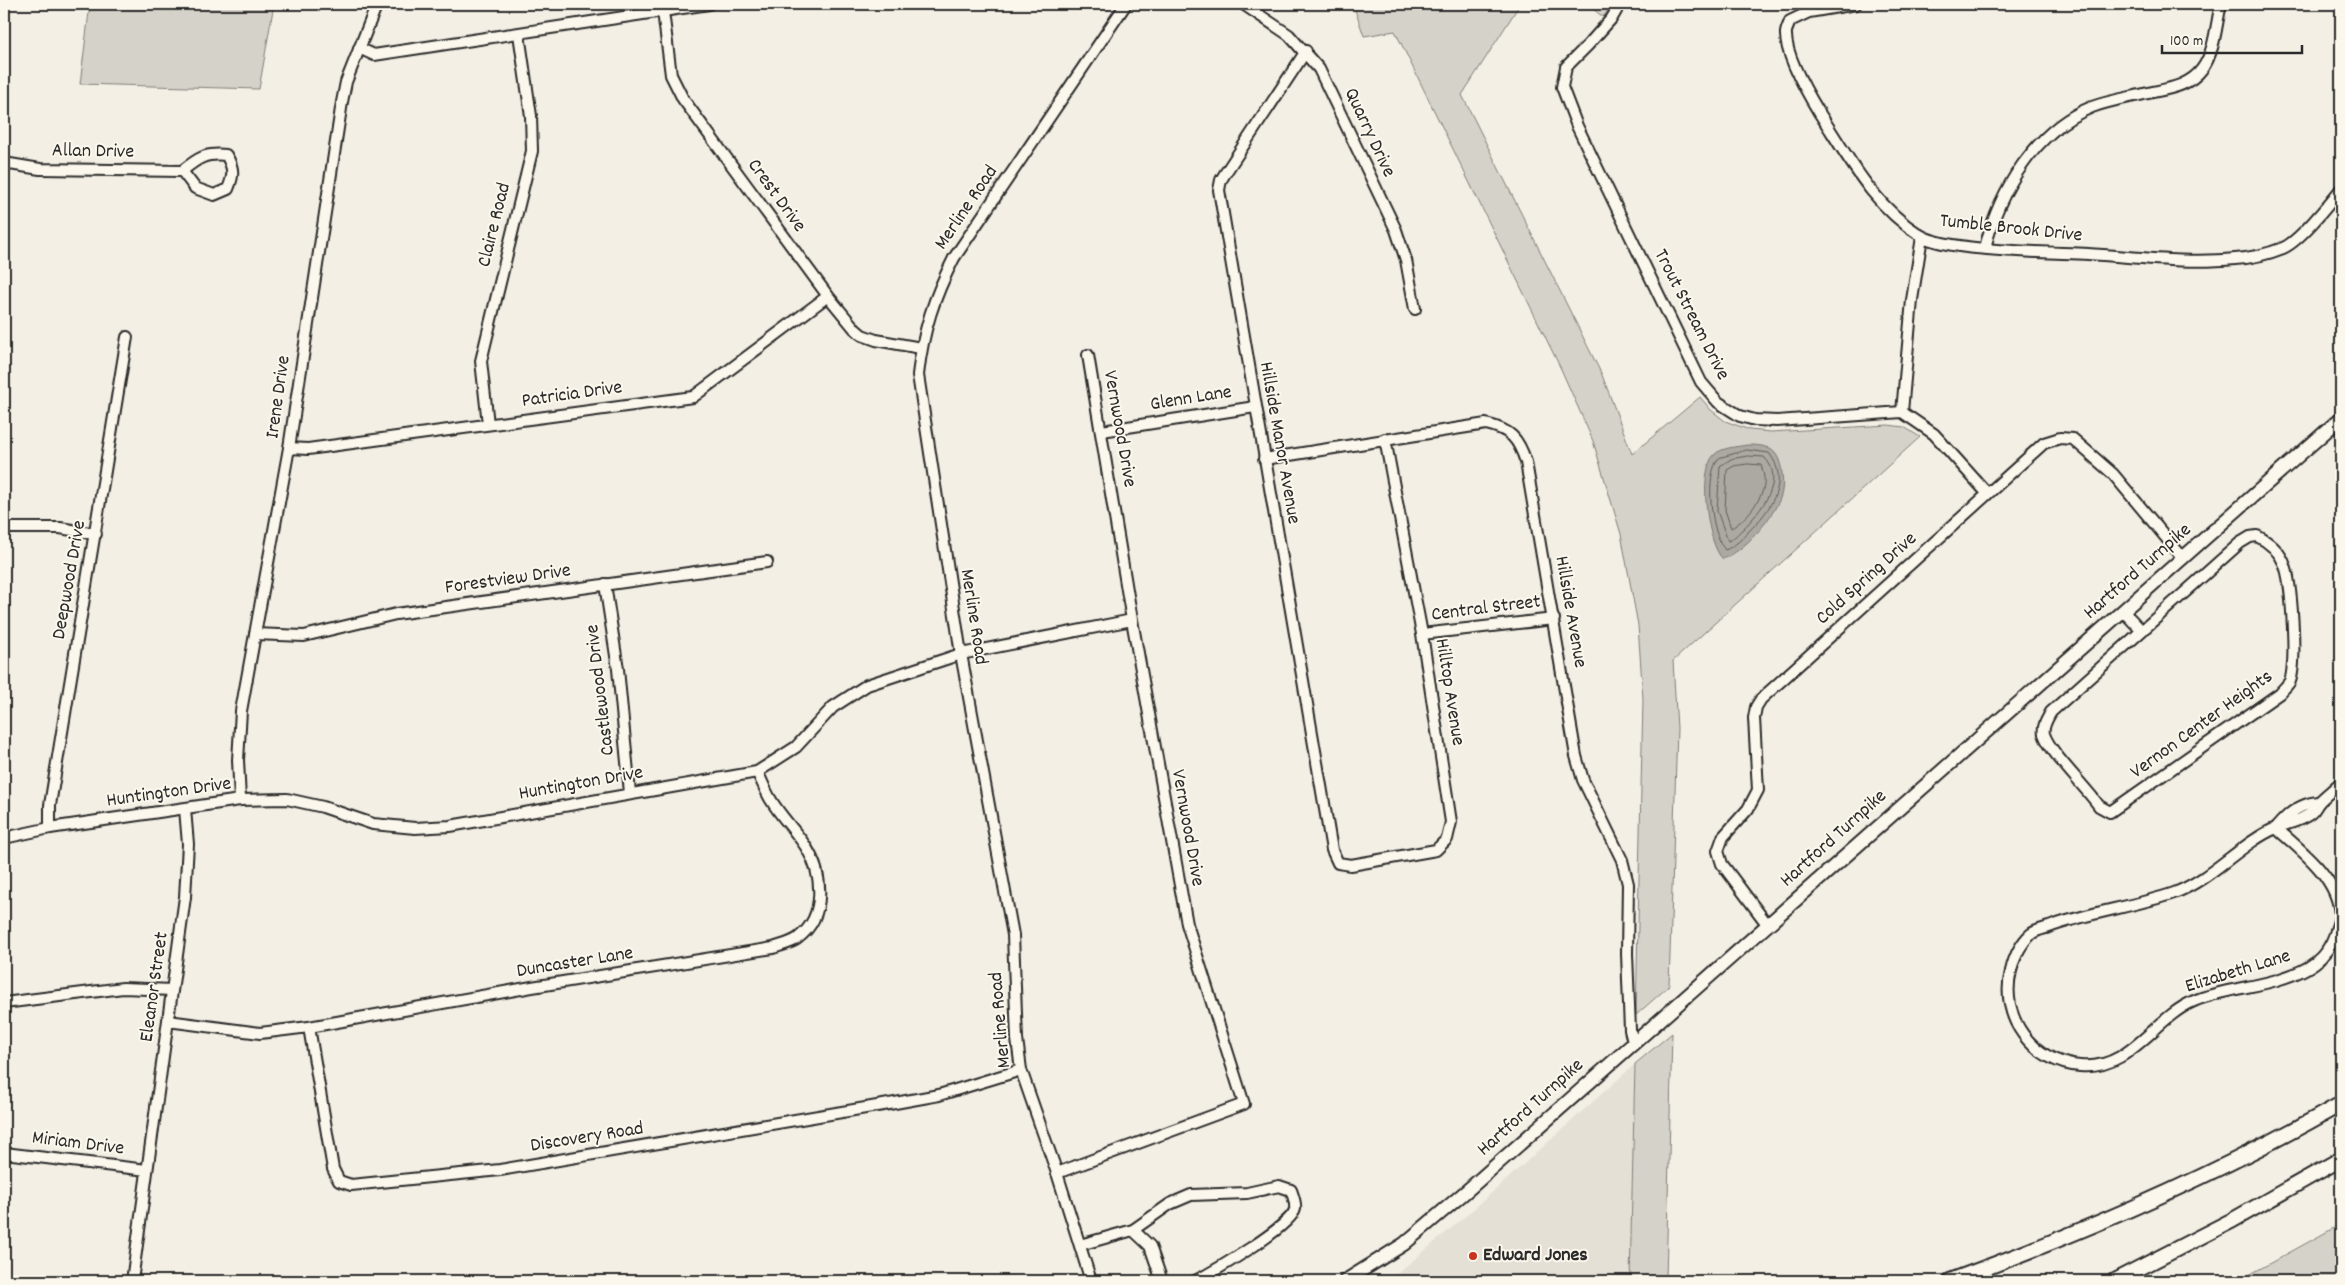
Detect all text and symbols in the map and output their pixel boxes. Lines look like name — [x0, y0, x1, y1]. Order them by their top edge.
scale bar — [2162, 22, 2302, 54]
text: 100 m — [2170, 31, 2203, 53]
street label: Quarry Drive — [1336, 84, 1402, 182]
street label: Allan Drive — [52, 137, 135, 167]
street label: Crest Drive — [740, 153, 812, 239]
street label: Merline Road — [928, 160, 1006, 256]
street label: Claire Road — [471, 180, 519, 270]
street label: Tumble Brook Drive — [1938, 208, 2084, 250]
street label: Trout Stream Drive — [1646, 245, 1736, 385]
street label: Irene Drive — [259, 353, 299, 440]
street label: Hillside Manor Avenue — [1251, 360, 1307, 526]
street label: Vernwood Drive — [1095, 368, 1143, 490]
street label: Patricia Drive — [520, 374, 624, 416]
street label: Glenn Lane — [1148, 379, 1234, 419]
street label: Hartford Turnpike — [2078, 517, 2198, 627]
street label: Deepwood Drive — [46, 518, 94, 642]
street label: Cold Spring Drive — [1810, 526, 1924, 632]
street label: Hillside Avenue — [1546, 554, 1594, 670]
street label: Forestview Drive — [443, 557, 573, 603]
street label: Merline Road — [952, 567, 994, 667]
street label: Central Street — [1430, 588, 1542, 630]
street label: Castlewood Drive — [579, 623, 623, 757]
street label: Hilltop Avenue — [1427, 636, 1471, 748]
street label: Vernon Center Heights — [2125, 664, 2279, 786]
street label: Huntington Drive — [517, 759, 646, 809]
street label: Vernwood Drive — [1163, 767, 1211, 889]
street label: Huntington Drive — [105, 770, 233, 816]
street label: Hartford Turnpike — [1775, 783, 1894, 895]
street label: Eleanor Street — [133, 930, 177, 1044]
street label: Duncaster Lane — [515, 940, 636, 986]
street label: Elizabeth Lane — [2182, 943, 2294, 1001]
street label: Merline Road — [983, 971, 1019, 1069]
street label: Hartford Turnpike — [1472, 1052, 1591, 1164]
street label: Discovery Road — [529, 1115, 645, 1161]
street label: Miriam Drive — [30, 1124, 126, 1164]
place label: Edward Jones — [1483, 1242, 1588, 1270]
marker: Edward Jones — [1467, 1250, 1479, 1262]

